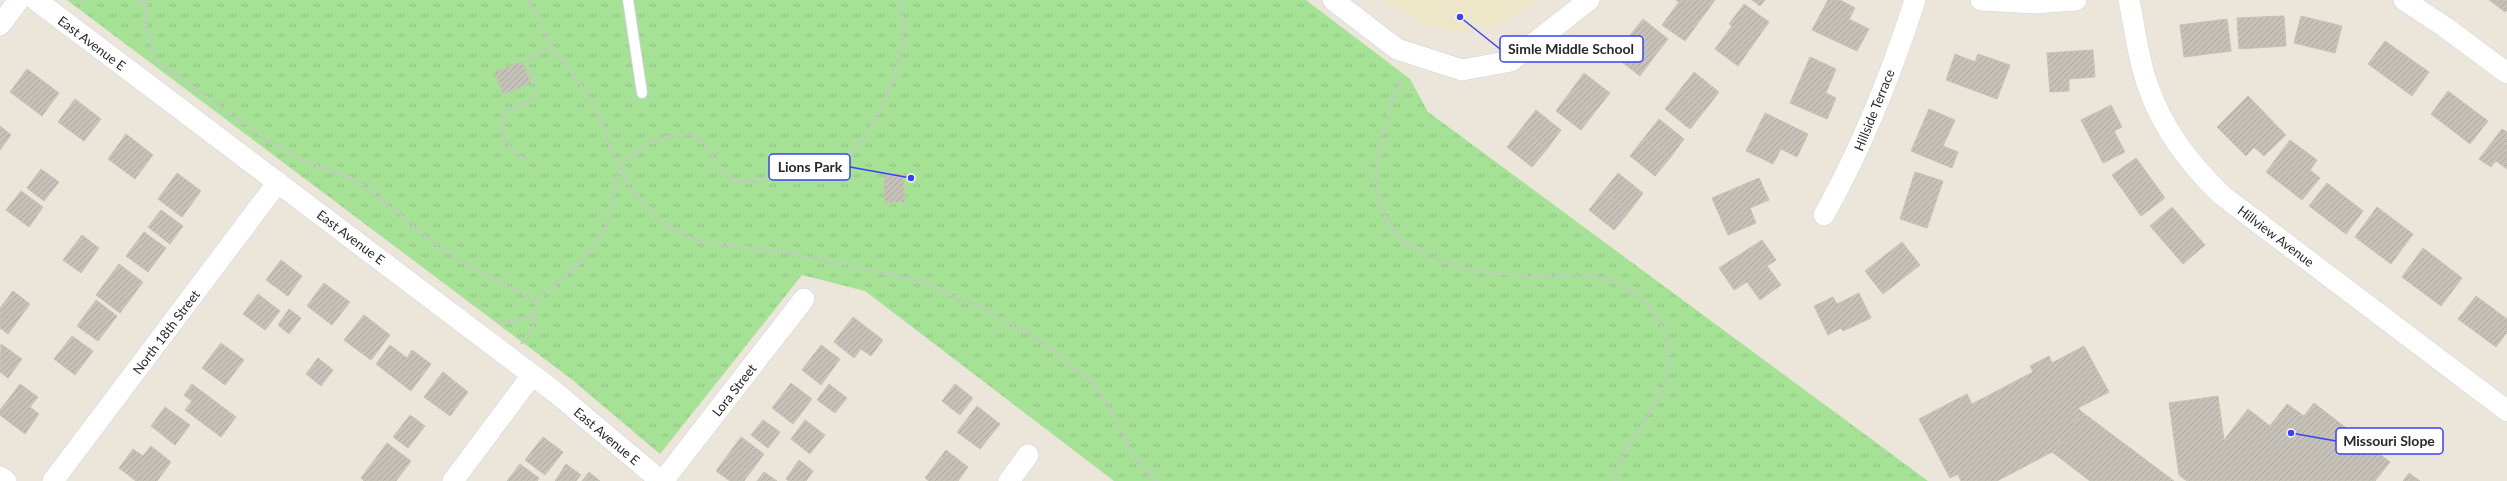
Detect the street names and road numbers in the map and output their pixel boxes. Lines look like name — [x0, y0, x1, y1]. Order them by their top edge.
street label: East Avenue E — [55, 12, 129, 74]
street label: Hillside Terrace — [1850, 67, 1898, 153]
street label: Hillview Avenue — [2235, 202, 2317, 270]
street label: East Avenue E — [314, 206, 388, 268]
street label: North 18th Street — [129, 286, 203, 377]
street label: Lora Street — [709, 360, 760, 419]
street label: East Avenue E — [571, 404, 643, 468]

